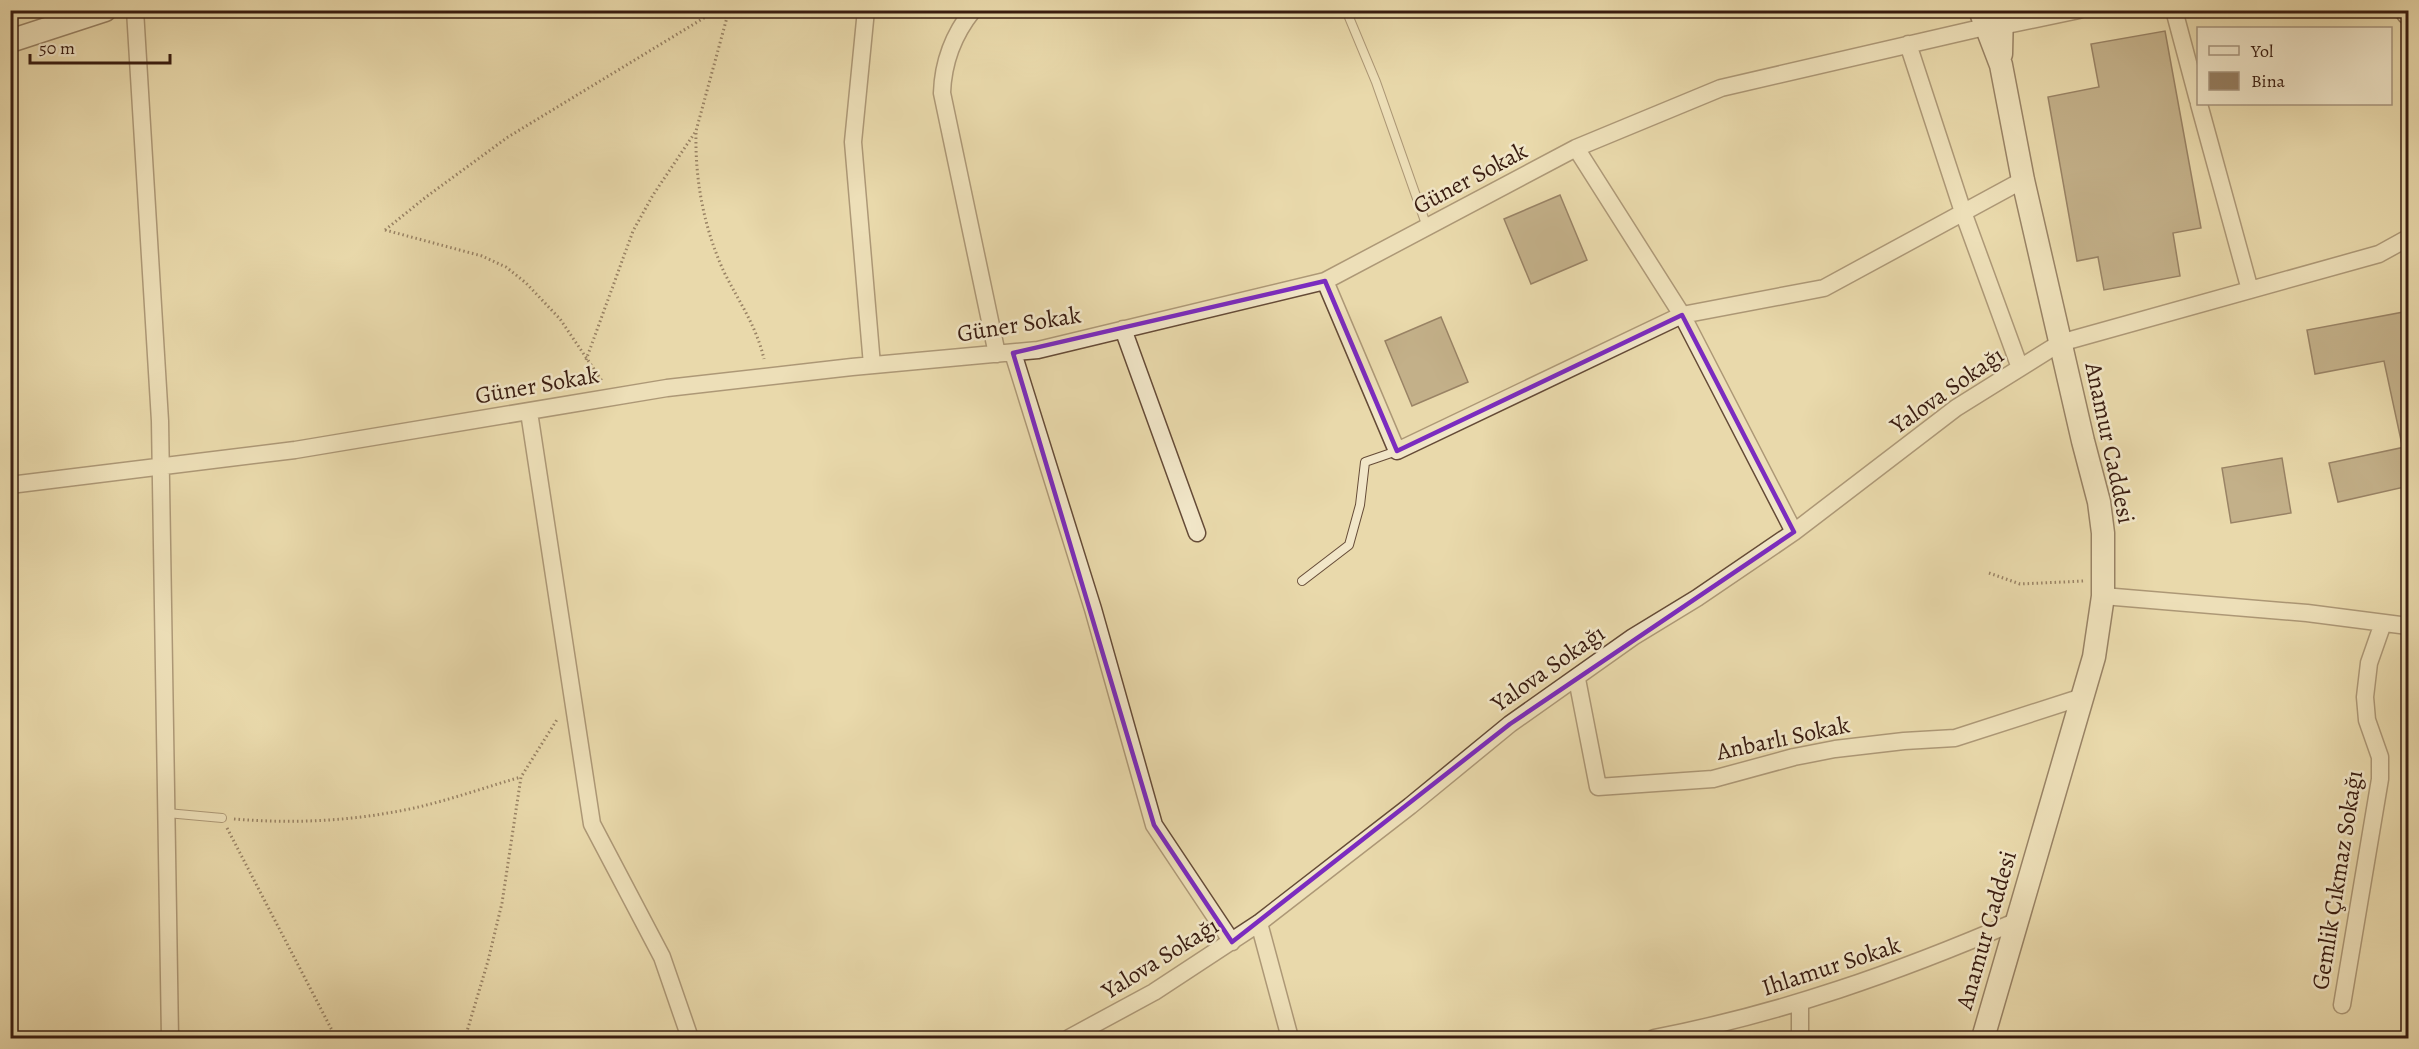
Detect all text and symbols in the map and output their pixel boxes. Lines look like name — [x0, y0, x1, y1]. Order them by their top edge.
scale bar — [30, 27, 170, 65]
legend — [2197, 27, 2392, 105]
text: 50 m — [39, 36, 75, 60]
text: Yol — [2250, 39, 2274, 63]
text: Bina — [2251, 69, 2286, 93]
street label: Güner Sokak — [1407, 134, 1533, 221]
street label: Güner Sokak — [955, 298, 1083, 350]
street label: Yalova Sokağı — [1883, 339, 2010, 442]
street label: Güner Sokak — [473, 358, 601, 412]
street label: Anamur Caddesi — [2077, 359, 2143, 526]
street label: Yalova Sokağı — [1484, 617, 1611, 720]
street label: Anbarlı Sokak — [1712, 708, 1853, 768]
street label: Gemlik Çıkmaz Sokağı — [2304, 768, 2370, 992]
street label: Anamur Caddesi — [1948, 847, 2024, 1014]
street label: Yalova Sokağı — [1095, 909, 1224, 1007]
street label: Ihlamur Sokak — [1757, 928, 1905, 1003]

